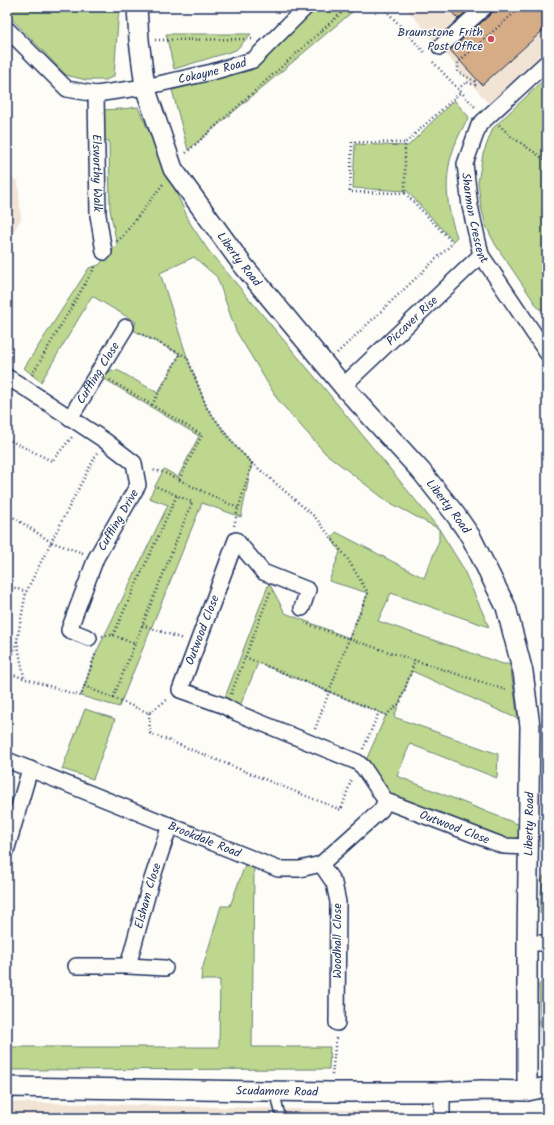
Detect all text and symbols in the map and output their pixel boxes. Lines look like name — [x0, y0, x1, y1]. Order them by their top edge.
place label: Braunstone Frith Post Office — [398, 23, 484, 56]
marker: Braunstone Frith Post Office — [486, 34, 496, 44]
street label: Cokayne Road — [176, 53, 250, 89]
street label: Elsworthy Walk — [87, 134, 107, 212]
street label: Sharmon Crescent — [456, 172, 493, 268]
street label: Liberty Road — [212, 228, 267, 292]
street label: Piccaver Rise — [382, 291, 443, 350]
street label: Cuffling Close — [72, 338, 125, 408]
street label: Liberty Road — [421, 475, 476, 539]
street label: Cuffling Drive — [93, 485, 144, 555]
street label: Outwood Close — [180, 592, 225, 668]
street label: Liberty Road — [519, 791, 540, 856]
street label: Outwood Close — [417, 806, 493, 850]
street label: Brookdale Road — [165, 817, 245, 864]
street label: Elsham Close — [130, 860, 167, 931]
street label: Woodhall Close — [328, 903, 347, 979]
street label: Scudamore Road — [236, 1082, 319, 1102]

